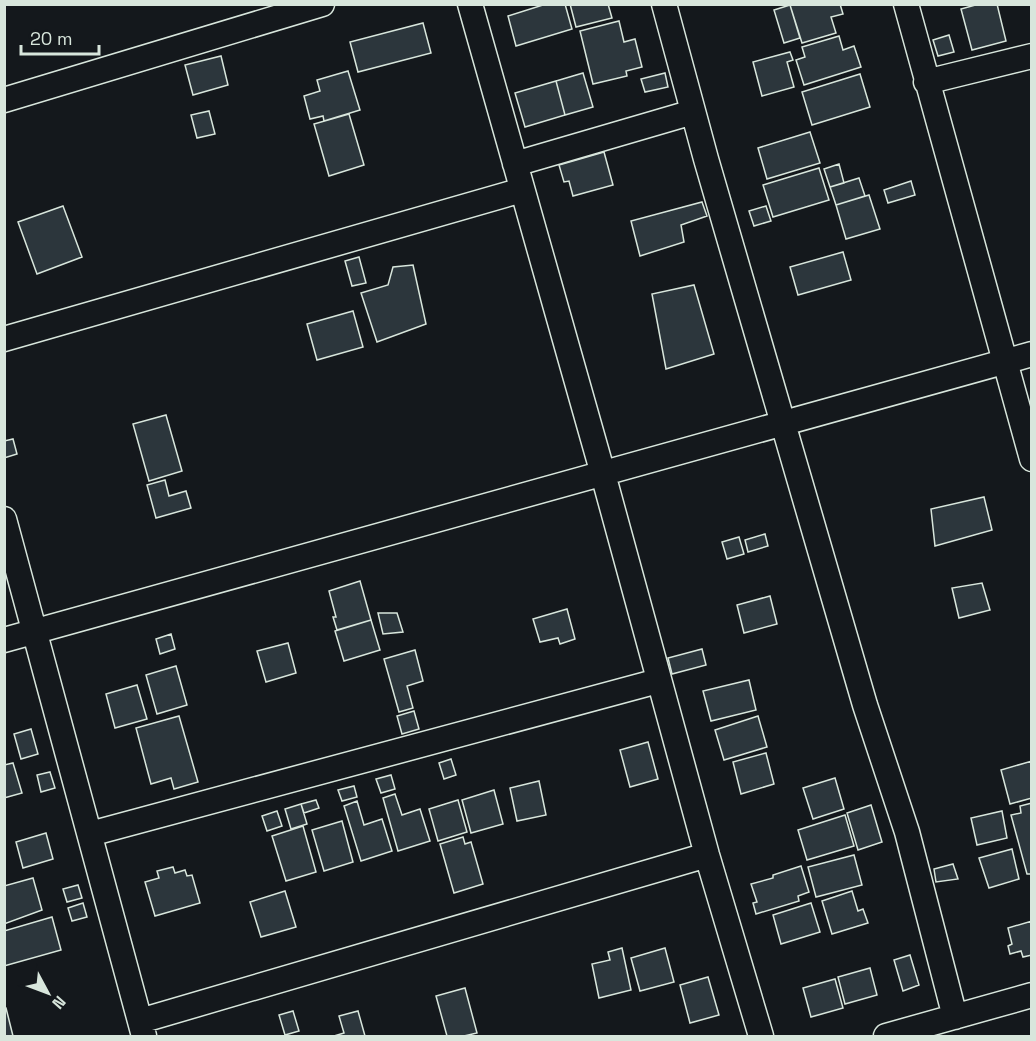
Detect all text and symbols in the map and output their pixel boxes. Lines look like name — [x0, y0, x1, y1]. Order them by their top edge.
scale bar — [21, 18, 99, 56]
text: 20 m — [30, 27, 73, 50]
north arrow — [18, 963, 78, 1023]
text: N — [47, 992, 70, 1013]

